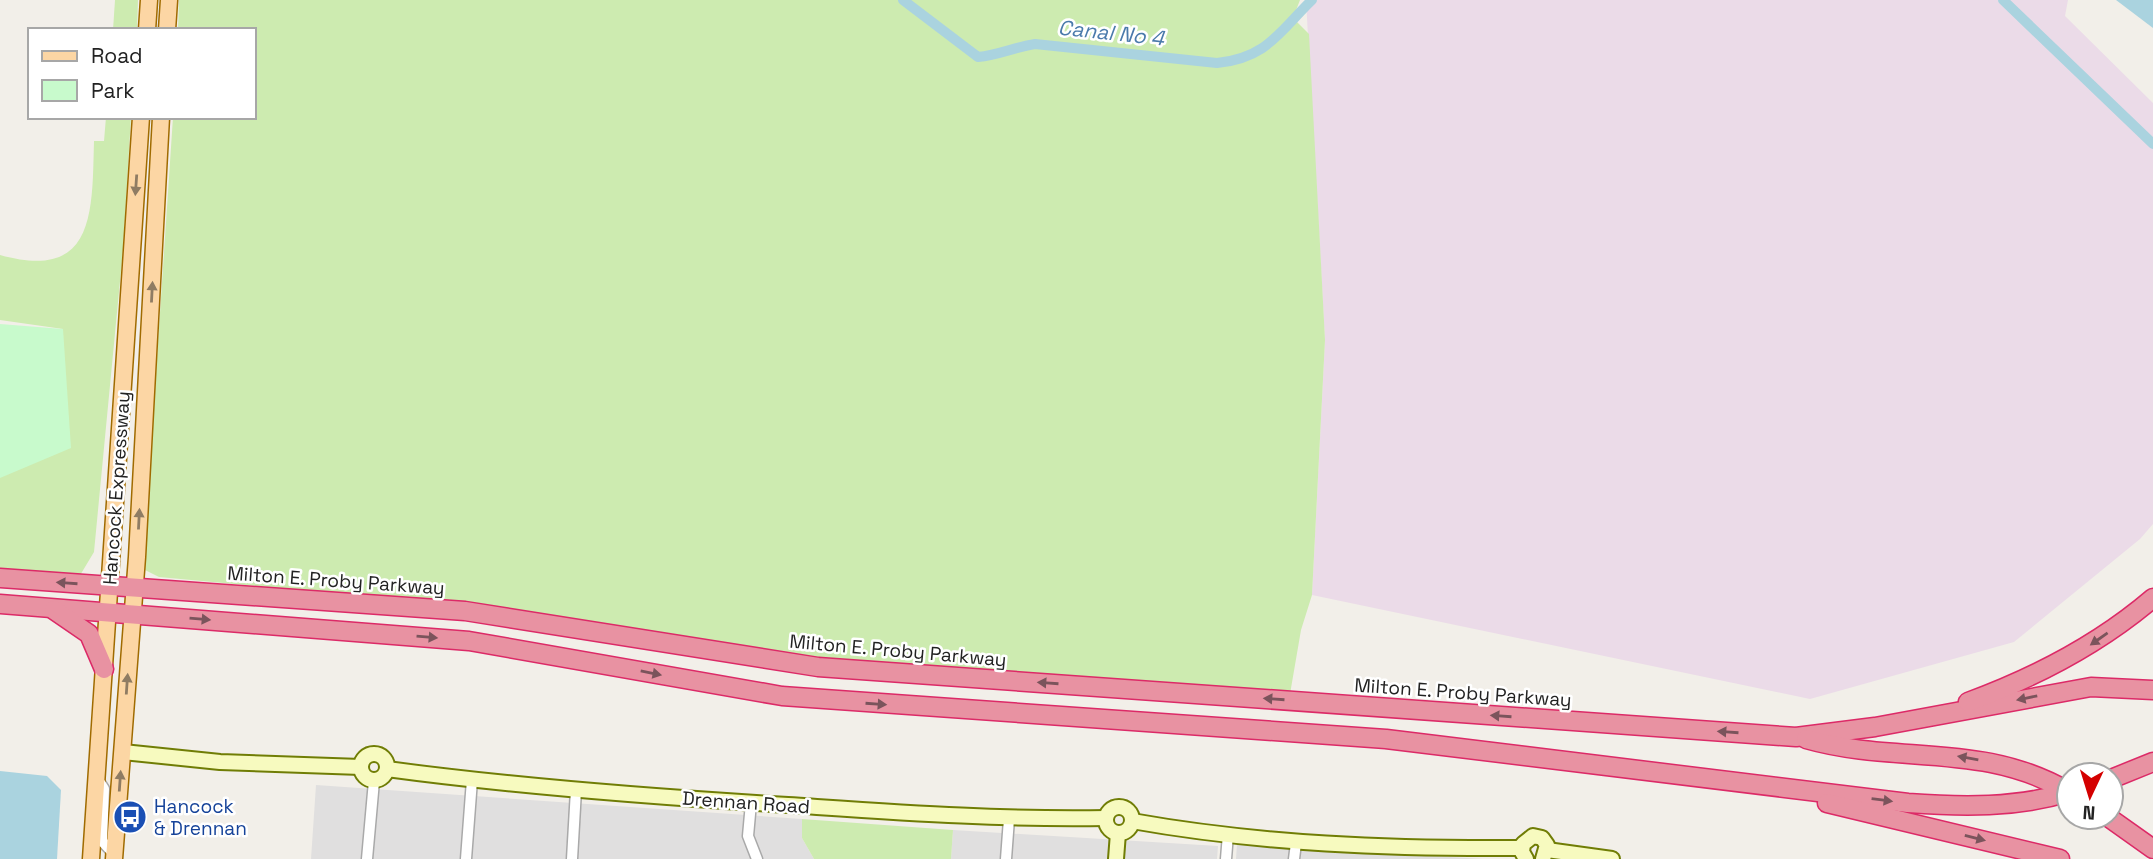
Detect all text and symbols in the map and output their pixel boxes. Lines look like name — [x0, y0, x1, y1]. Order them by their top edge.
water label: Canal No 4 — [1057, 14, 1166, 52]
legend — [28, 28, 256, 119]
text: Road — [91, 42, 143, 69]
text: Park — [91, 77, 135, 104]
one-way arrow — [130, 175, 141, 197]
one-way arrow — [147, 281, 158, 303]
street label: Hancock Expressway — [97, 390, 136, 586]
one-way arrow — [133, 508, 144, 530]
street label: Milton E. Proby Parkway — [226, 560, 445, 601]
one-way arrow — [56, 577, 78, 588]
one-way arrow — [189, 614, 211, 625]
street label: Milton E. Proby Parkway — [788, 629, 1008, 672]
one-way arrow — [416, 632, 438, 643]
one-way arrow — [2090, 632, 2108, 646]
one-way arrow — [640, 668, 662, 679]
street label: Milton E. Proby Parkway — [1353, 672, 1572, 713]
one-way arrow — [122, 673, 133, 695]
one-way arrow — [1036, 677, 1058, 688]
one-way arrow — [1263, 693, 1285, 704]
one-way arrow — [2016, 693, 2038, 704]
one-way arrow — [866, 699, 888, 710]
one-way arrow — [1490, 710, 1512, 721]
one-way arrow — [1717, 726, 1739, 737]
one-way arrow — [1957, 752, 1979, 763]
north arrow — [2055, 761, 2125, 831]
one-way arrow — [115, 770, 126, 792]
street label: Drennan Road — [681, 786, 811, 819]
place label: Hancock & Drennan — [154, 794, 247, 841]
one-way arrow — [1872, 794, 1894, 805]
bus stop icon: Hancock & Drennan — [111, 798, 149, 836]
text: N — [2082, 800, 2096, 825]
one-way arrow — [1964, 833, 1986, 844]

